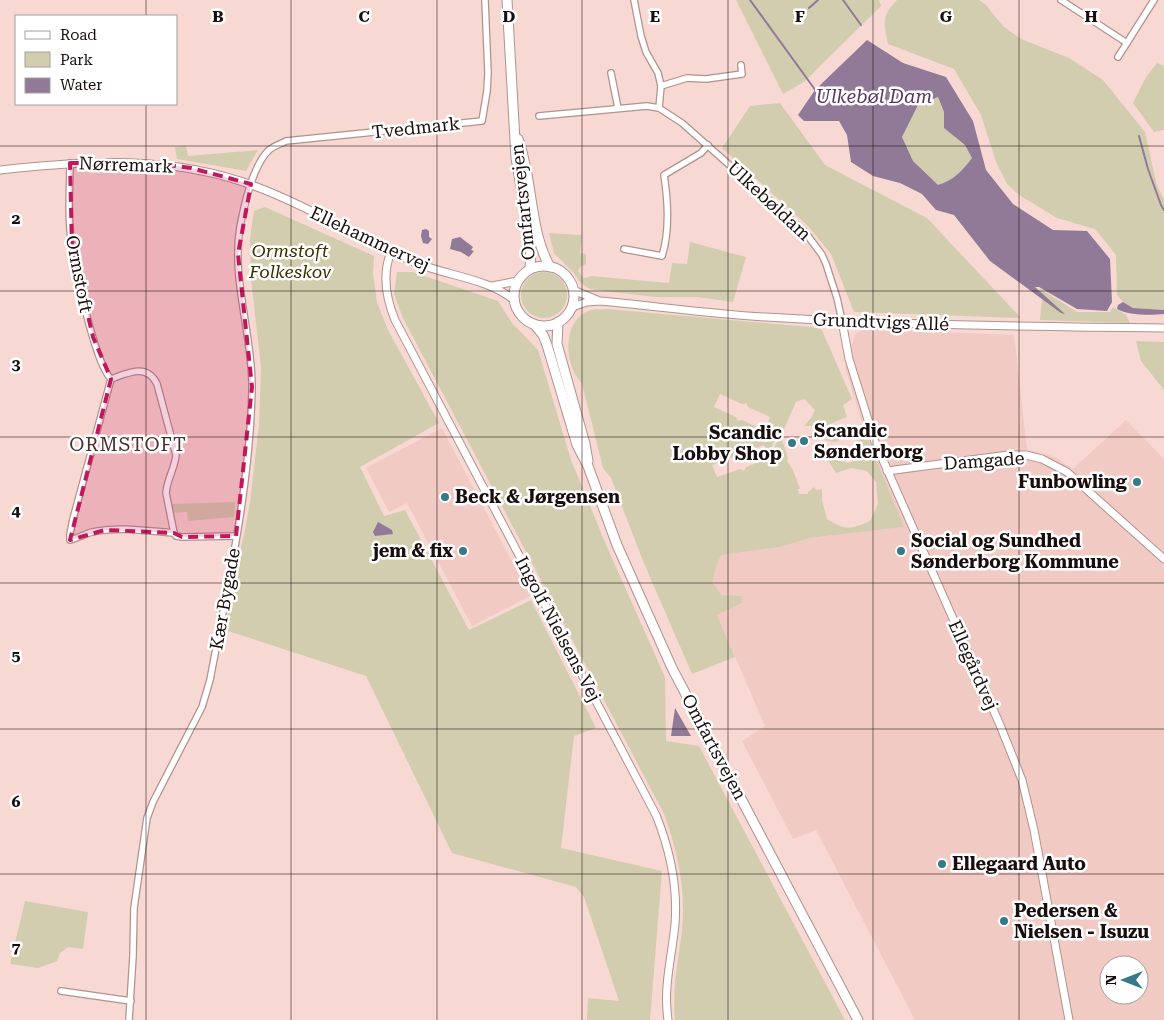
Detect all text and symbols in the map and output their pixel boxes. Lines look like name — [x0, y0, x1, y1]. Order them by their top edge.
text: B — [212, 7, 224, 26]
text: C — [358, 7, 370, 26]
text: D — [503, 7, 516, 26]
text: E — [650, 7, 660, 26]
text: F — [795, 7, 805, 26]
text: G — [940, 7, 953, 26]
text: H — [1084, 7, 1098, 26]
legend — [15, 15, 178, 105]
text: Road — [60, 26, 97, 44]
text: Park — [60, 51, 94, 69]
text: Water — [60, 76, 102, 94]
water label: Ulkebøl Dam — [816, 85, 933, 108]
street label: Tvedmark — [371, 112, 461, 143]
street label: Omfartsvejen — [506, 143, 539, 261]
street label: Nørremark — [78, 152, 174, 177]
street label: Ulkebøldam — [723, 157, 815, 245]
street label: Ellehammervej — [307, 202, 433, 275]
text: 2 — [12, 209, 21, 228]
street label: Ormstoft — [62, 234, 97, 315]
park label: Ormstoft Folkeskov — [248, 240, 332, 282]
street label: Grundtvigs Allé — [813, 309, 949, 334]
text: 3 — [12, 355, 21, 374]
place label: Scandic Sønderborg — [814, 420, 924, 462]
place label: Scandic Lobby Shop — [673, 422, 782, 464]
district label: ORMSTOFT — [69, 433, 187, 456]
marker: Scandic Sønderborg — [798, 435, 810, 447]
marker: Scandic Lobby Shop — [786, 437, 798, 449]
street label: Damgade — [943, 447, 1025, 474]
place label: Funbowling — [1018, 471, 1128, 492]
marker: Funbowling — [1131, 476, 1143, 488]
place label: Beck & Jørgensen — [455, 486, 620, 507]
marker: Beck & Jørgensen — [439, 491, 451, 503]
text: 4 — [12, 501, 21, 520]
place label: Social og Sundhed Sønderborg Kommune — [911, 530, 1119, 572]
place label: jem & fix — [371, 540, 453, 561]
marker: jem & fix — [457, 545, 469, 557]
marker: Social og Sundhed Sønderborg Kommune — [895, 545, 907, 557]
street label: Kær Bygade — [205, 546, 244, 652]
street label: Ingolf Nielsens Vej — [511, 553, 606, 705]
street label: Ellegårdvej — [944, 617, 1003, 713]
text: 5 — [12, 646, 21, 665]
street label: Omfartsvejen — [678, 690, 751, 804]
text: 6 — [12, 792, 21, 811]
place label: Ellegaard Auto — [952, 853, 1086, 874]
marker: Ellegaard Auto — [936, 858, 948, 870]
place label: Pedersen & Nielsen - Isuzu — [1014, 900, 1149, 942]
marker: Pedersen & Nielsen - Isuzu — [998, 915, 1010, 927]
text: 7 — [12, 938, 21, 957]
north arrow — [1099, 955, 1149, 1005]
text: N — [1103, 974, 1119, 985]

